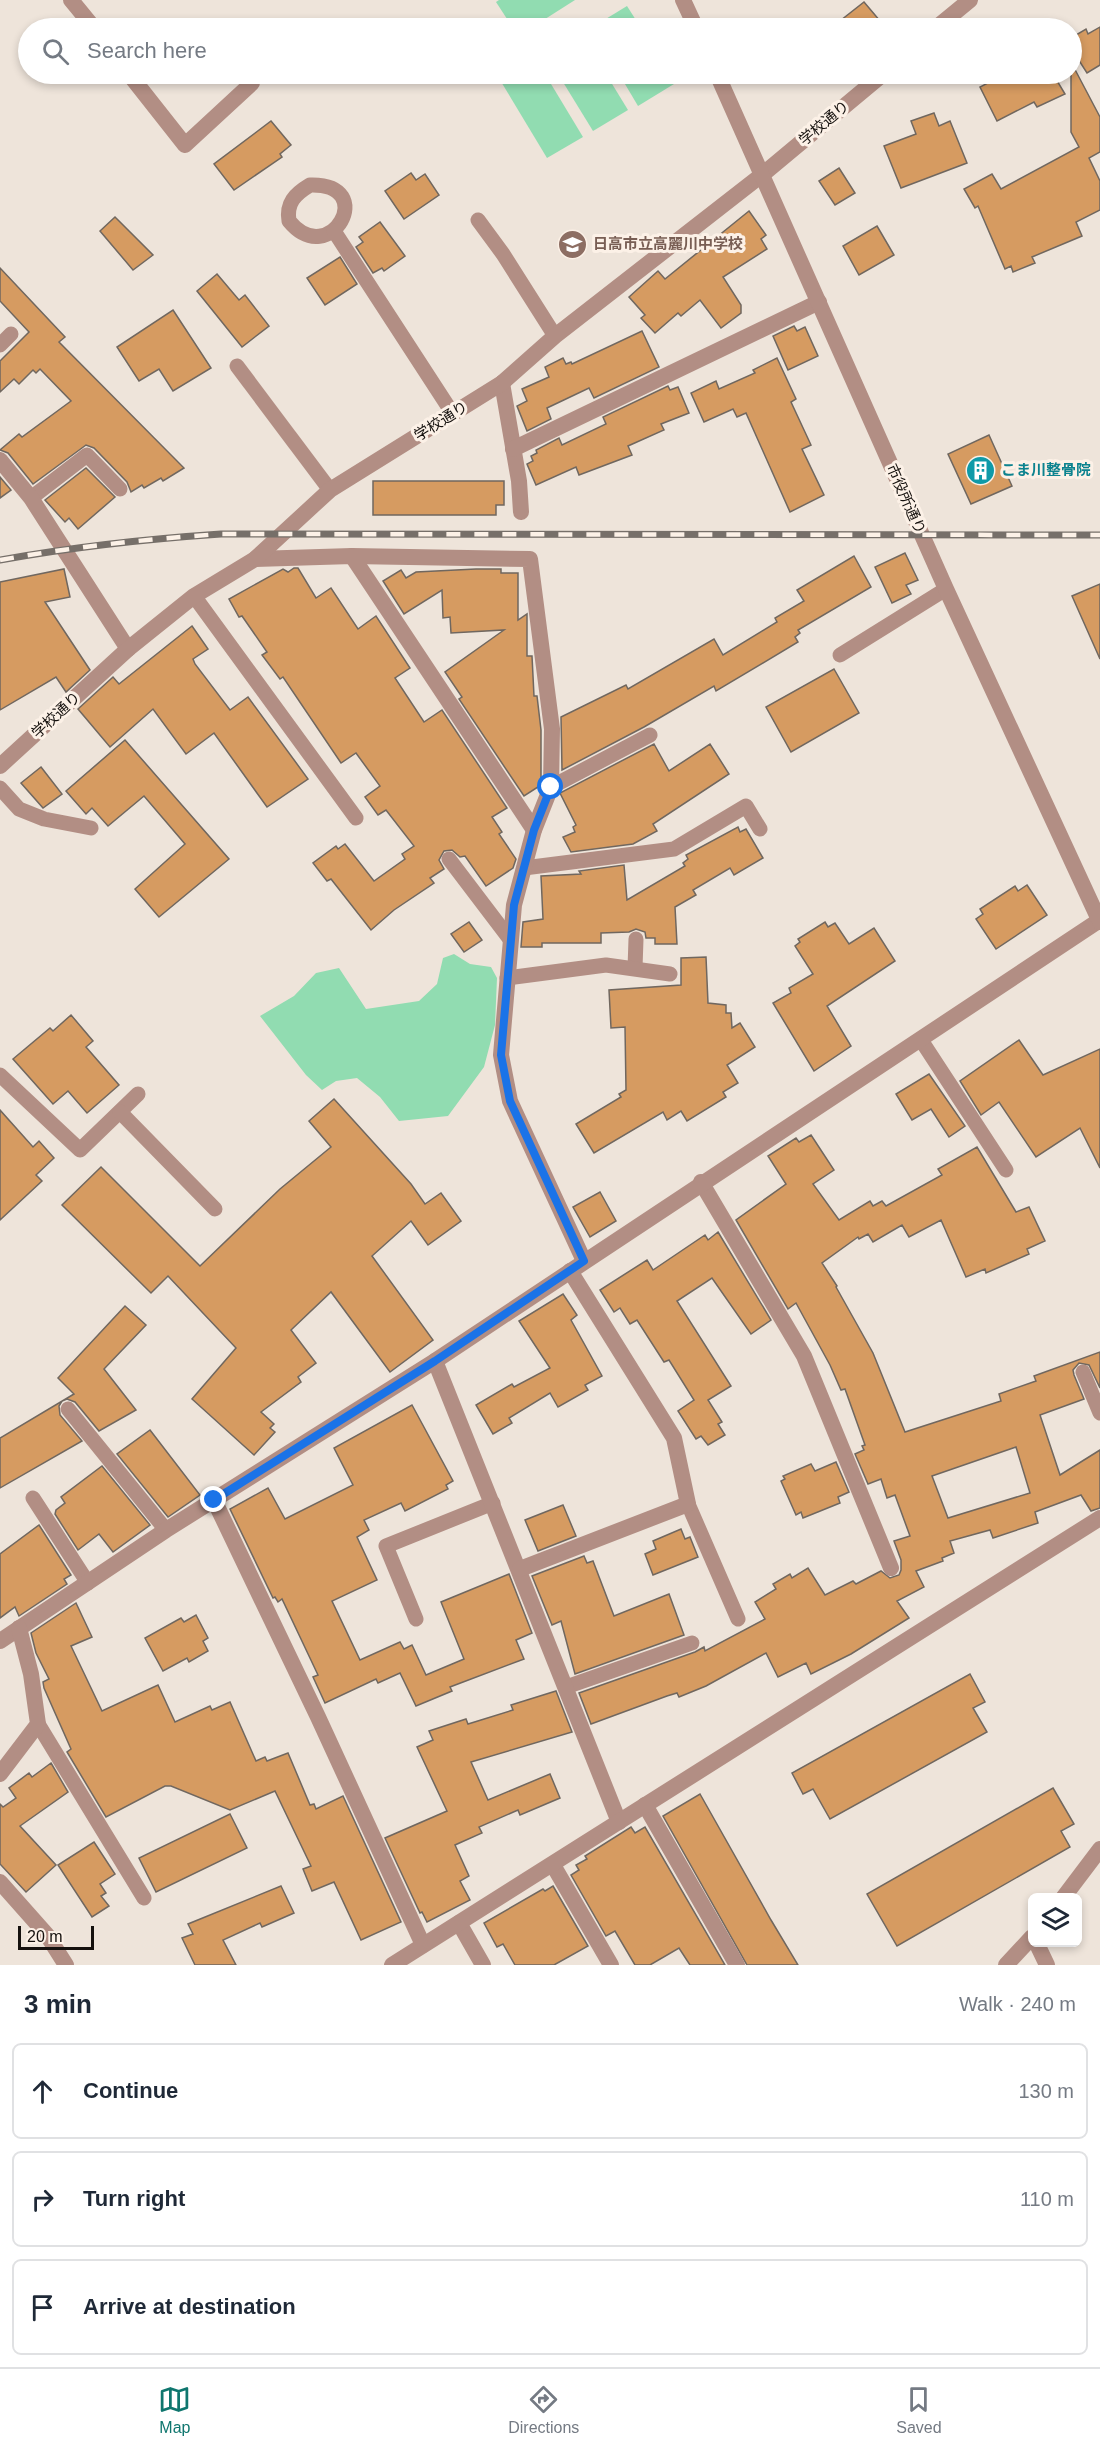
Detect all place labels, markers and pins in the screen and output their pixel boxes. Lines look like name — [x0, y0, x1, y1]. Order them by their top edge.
school or university icon: 日高市立高麗川中学校 — [556, 228, 588, 260]
place label: 日高市立高麗川中学校 — [593, 235, 743, 252]
building icon: こま川整骨院 — [964, 454, 996, 486]
place label: こま川整骨院 — [1001, 461, 1091, 478]

